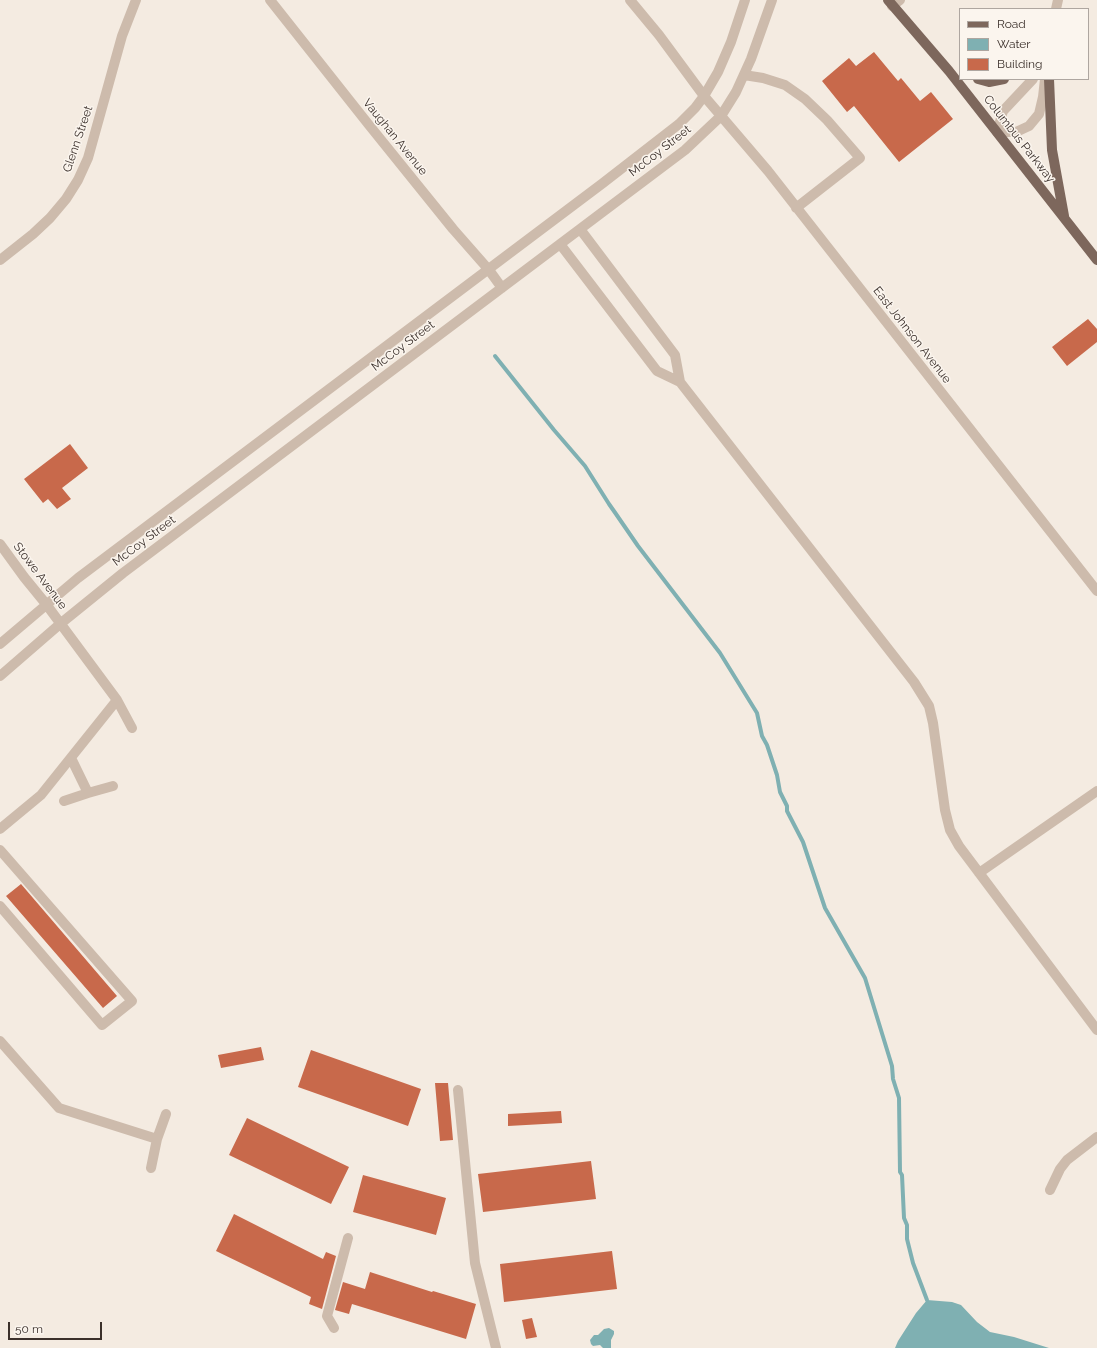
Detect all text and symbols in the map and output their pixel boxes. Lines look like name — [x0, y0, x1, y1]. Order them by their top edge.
legend — [959, 8, 1089, 80]
text: Road — [997, 17, 1026, 31]
text: Water — [997, 37, 1031, 51]
text: Building — [997, 57, 1043, 71]
street label: Columbus Parkway — [980, 92, 1058, 186]
street label: Vaughan Avenue — [360, 96, 430, 178]
street label: Glenn Street — [60, 104, 96, 174]
street label: McCoy Street — [626, 122, 694, 180]
street label: East Johnson Avenue — [870, 284, 954, 386]
street label: McCoy Street — [369, 318, 437, 374]
street label: McCoy Street — [110, 513, 178, 569]
street label: Stowe Avenue — [10, 540, 70, 612]
scale bar — [10, 1314, 104, 1340]
text: 50 m — [15, 1322, 43, 1336]

